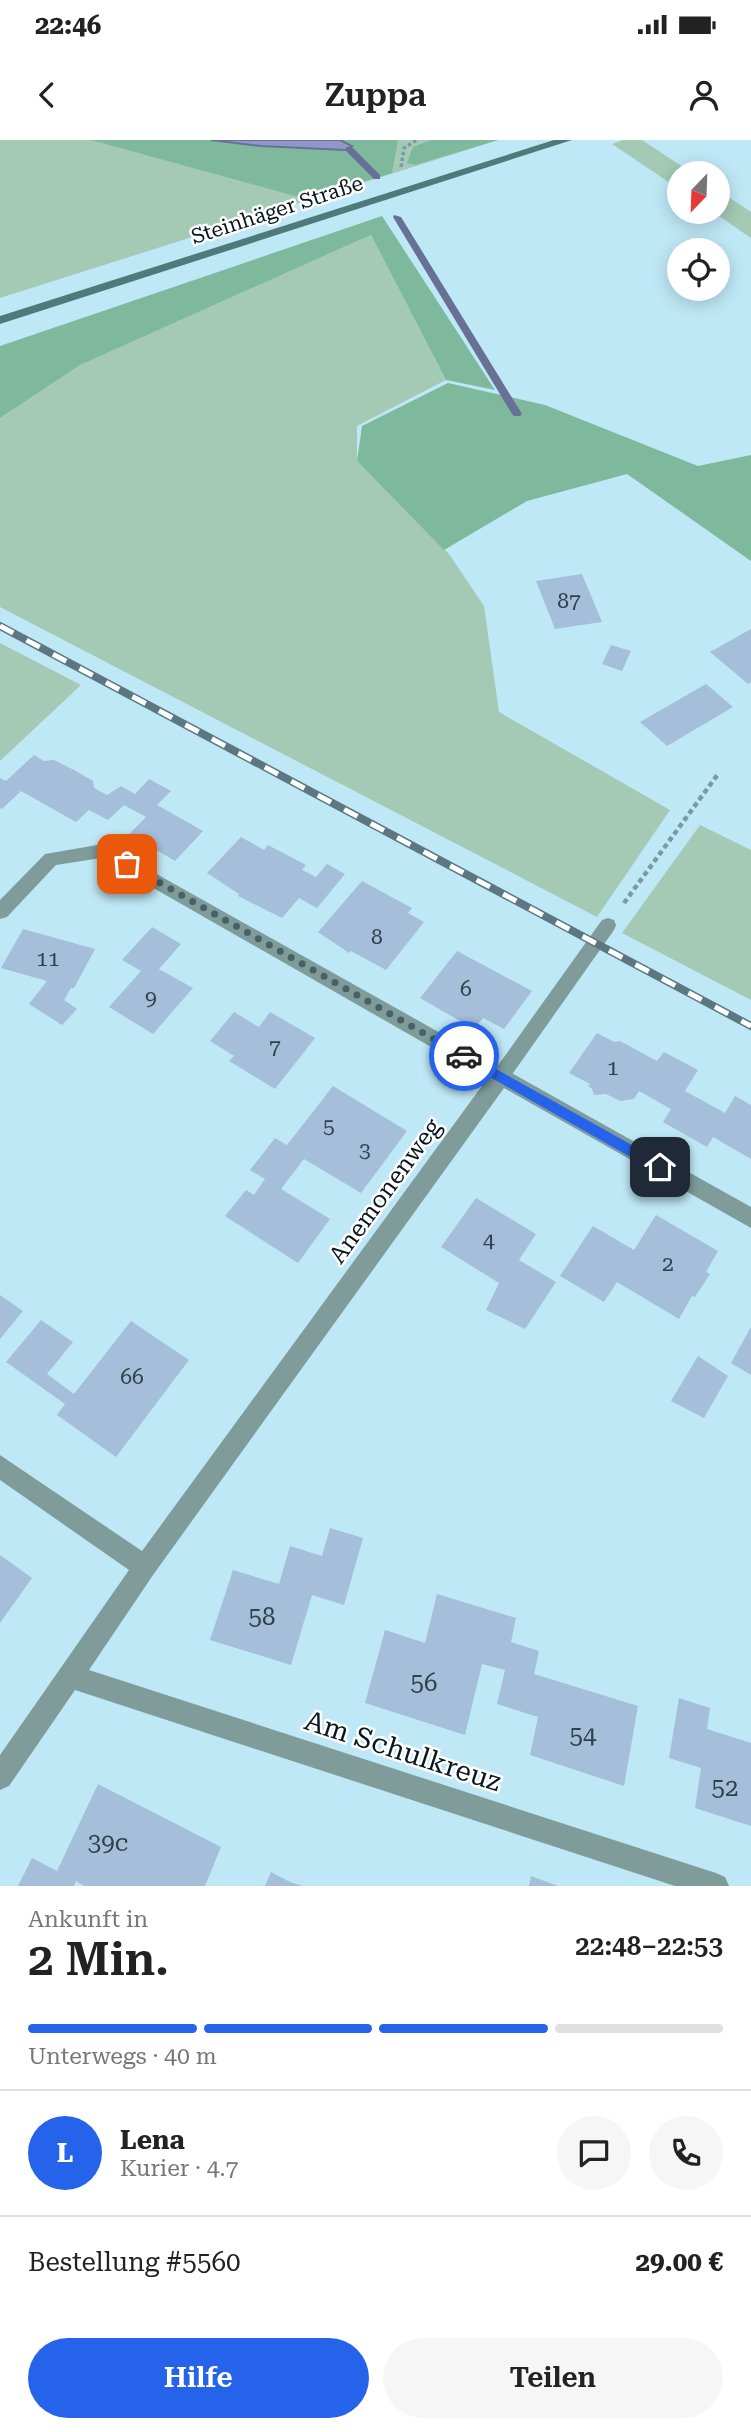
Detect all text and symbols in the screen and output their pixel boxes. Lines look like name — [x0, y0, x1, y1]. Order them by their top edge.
text: 22:46 — [35, 10, 101, 40]
icon: back — [28, 76, 66, 114]
text: Zuppa — [325, 76, 426, 114]
icon: person — [685, 76, 723, 114]
north arrow — [667, 161, 730, 224]
map controls — [667, 161, 730, 301]
street label: Steinhäger Straße — [188, 171, 366, 249]
button: locate — [667, 238, 730, 301]
house number: 87 — [557, 589, 581, 613]
pin — [97, 834, 157, 894]
icon: bag — [108, 845, 146, 883]
house number: 8 — [371, 925, 383, 949]
house number: 11 — [36, 947, 60, 971]
house number: 6 — [460, 977, 472, 1001]
house number: 9 — [145, 986, 157, 1010]
courier — [429, 1021, 499, 1091]
house number: 7 — [269, 1035, 281, 1059]
icon: car — [445, 1037, 483, 1075]
house number: 1 — [607, 1056, 619, 1080]
street label: Anemonenweg — [323, 1113, 447, 1269]
house number: 5 — [323, 1114, 335, 1138]
pin — [630, 1137, 690, 1197]
house number: 3 — [359, 1138, 371, 1162]
icon: home — [641, 1148, 679, 1186]
house number: 4 — [483, 1229, 495, 1253]
house number: 2 — [662, 1252, 674, 1276]
house number: 66 — [120, 1365, 144, 1389]
house number: 58 — [249, 1603, 275, 1631]
house number: 56 — [411, 1669, 437, 1697]
street label: Am Schulkreuz — [301, 1704, 505, 1798]
house number: 54 — [570, 1722, 597, 1750]
house number: 52 — [712, 1774, 738, 1802]
house number: 39c — [88, 1829, 128, 1857]
text: Ankunft in — [28, 1906, 148, 1933]
text: 22:48–22:53 — [575, 1931, 723, 1961]
text: 2 Min. — [28, 1932, 169, 1986]
text: Unterwegs · 40 m — [28, 2043, 217, 2070]
button: chat — [557, 2116, 631, 2190]
button: phone — [649, 2116, 723, 2190]
text: Lena — [120, 2125, 185, 2155]
text: L — [57, 2138, 73, 2168]
text: Kurier · 4.7 — [120, 2155, 238, 2182]
text: Bestellung #5560 — [28, 2247, 241, 2277]
text: 29.00 € — [635, 2247, 723, 2277]
button: Hilfe — [28, 2338, 369, 2418]
button: Teilen — [383, 2338, 723, 2418]

